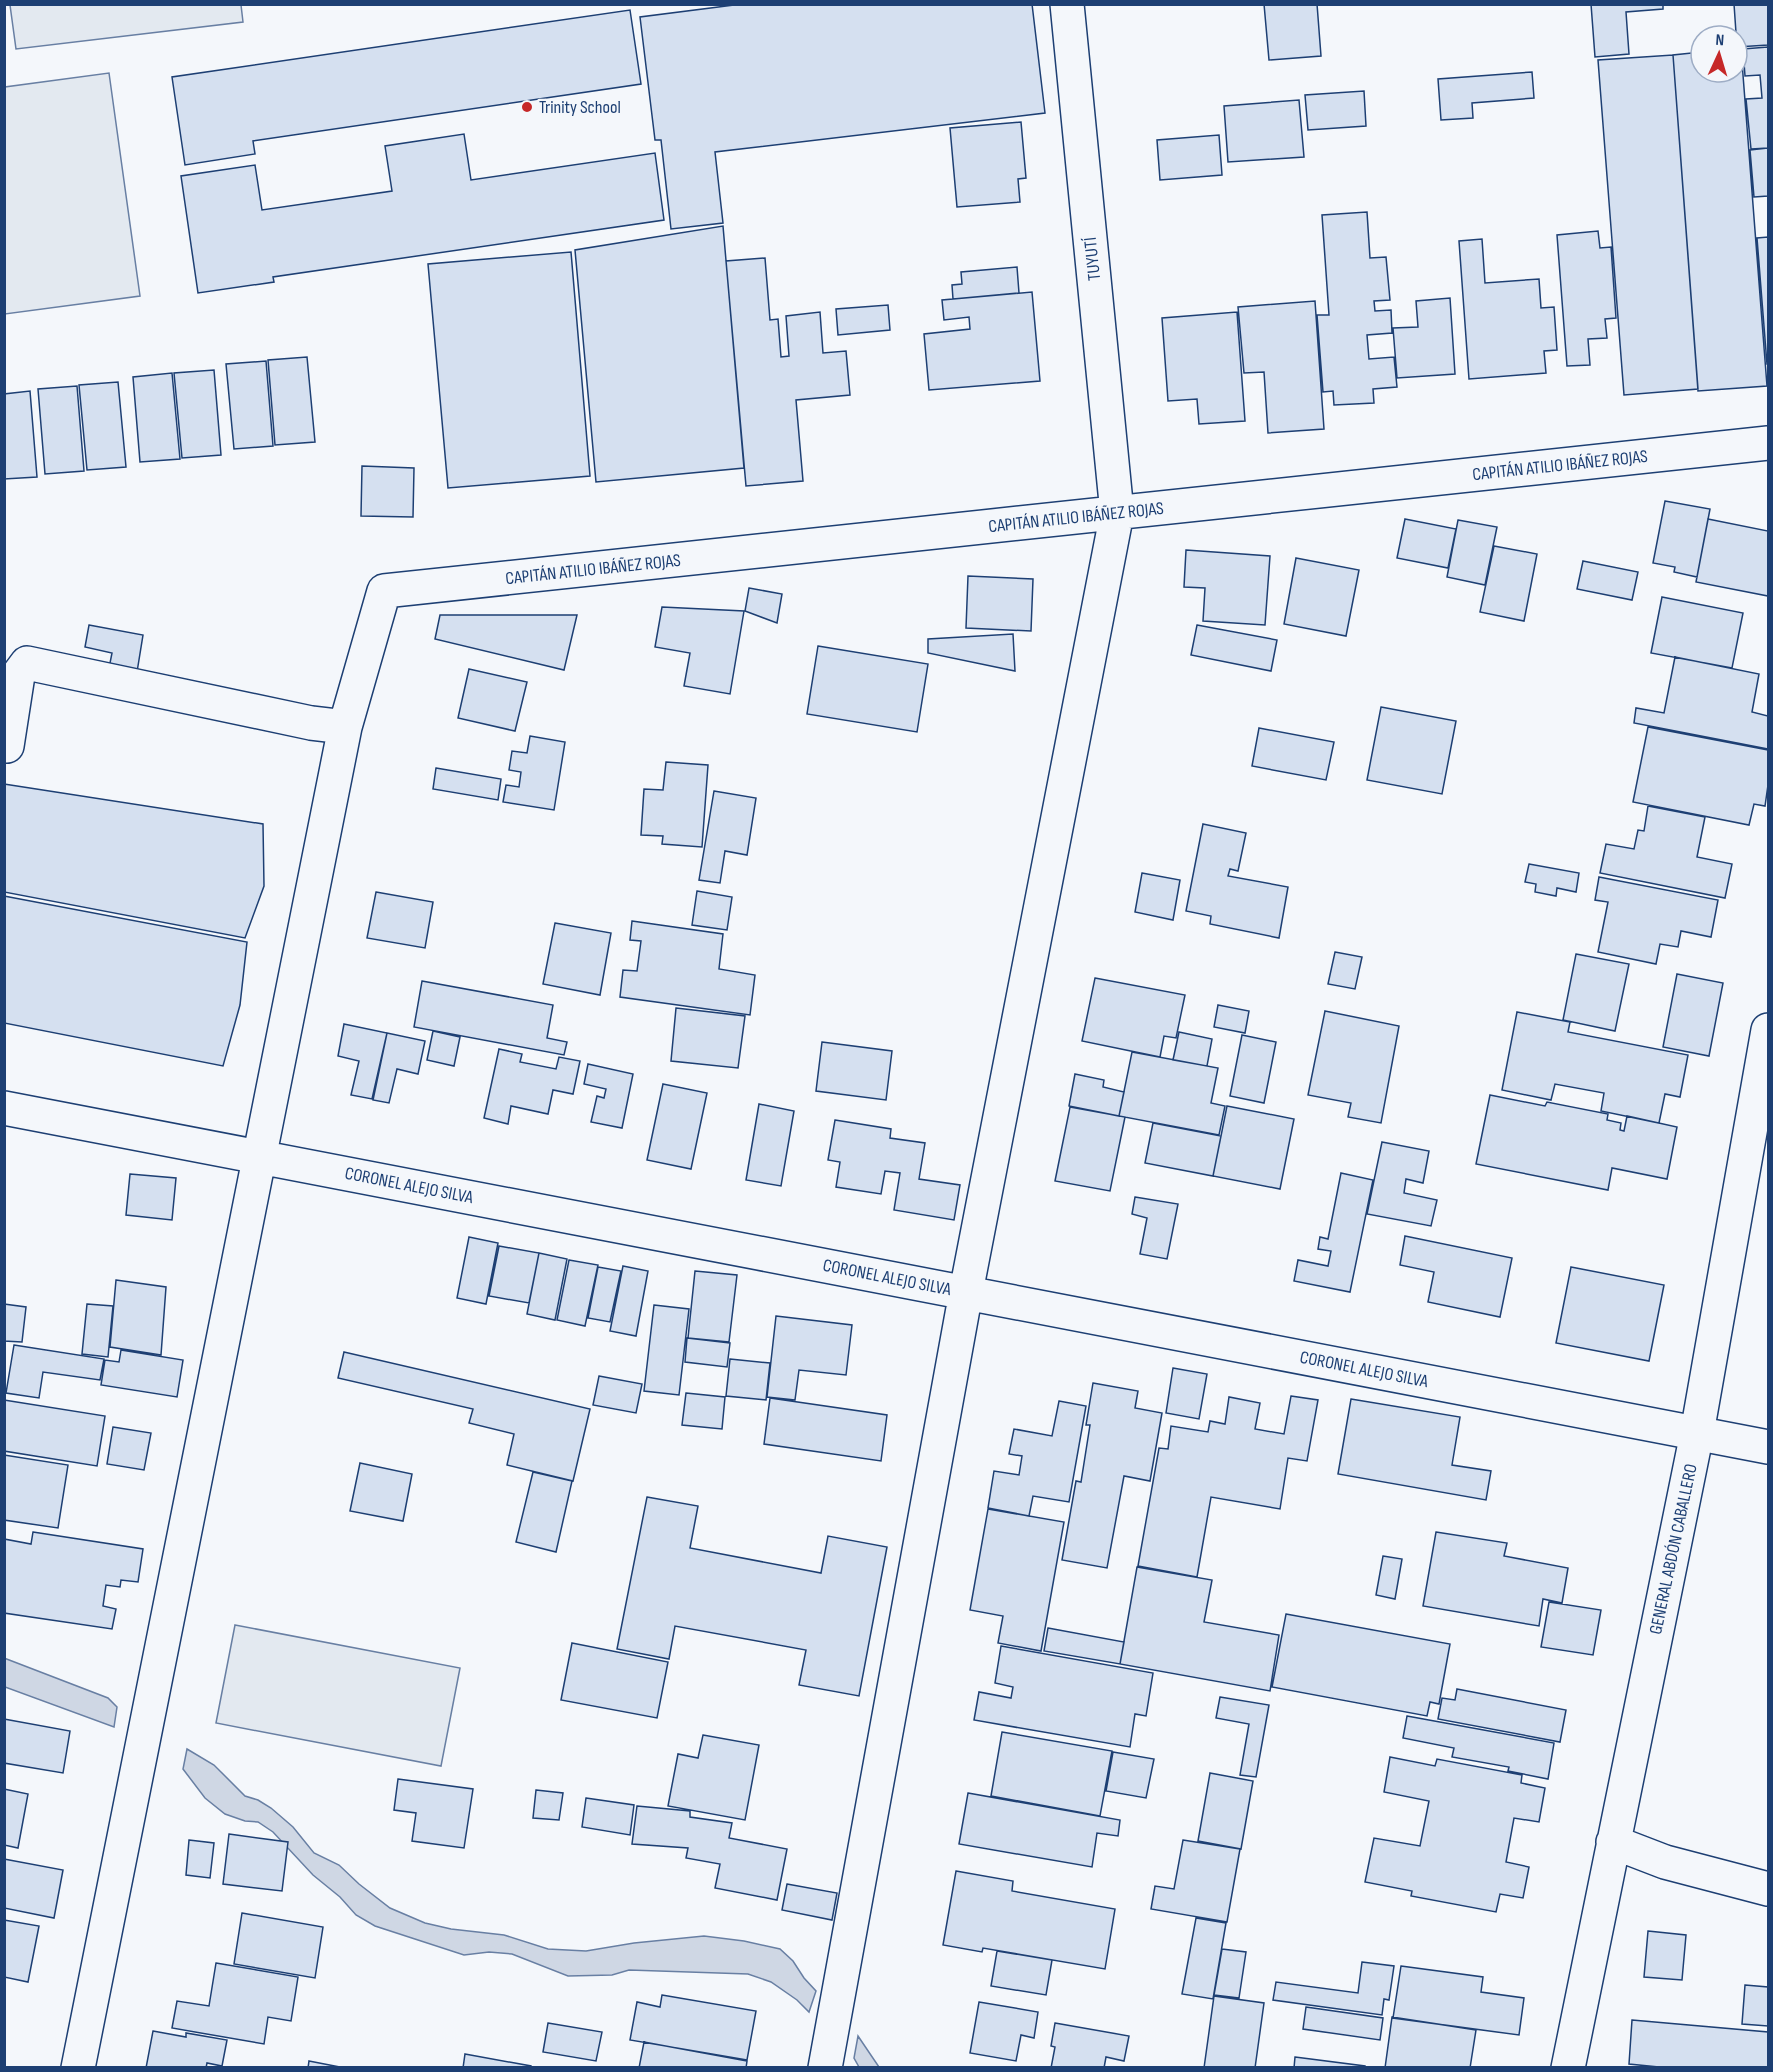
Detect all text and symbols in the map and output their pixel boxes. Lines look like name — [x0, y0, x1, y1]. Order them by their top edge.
north arrow — [1689, 24, 1749, 84]
text: N — [1715, 31, 1725, 50]
place label: Trinity School — [539, 97, 621, 118]
marker: Trinity School — [520, 100, 534, 114]
street label: TUYUTÍ — [1080, 236, 1105, 282]
street label: CAPITÁN ATILIO IBÁÑEZ ROJAS — [1471, 446, 1649, 485]
street label: CAPITÁN ATILIO IBÁÑEZ ROJAS — [987, 498, 1165, 537]
street label: CAPITÁN ATILIO IBÁÑEZ ROJAS — [504, 550, 682, 589]
street label: CORONEL ALEJO SILVA — [343, 1163, 475, 1208]
street label: CORONEL ALEJO SILVA — [821, 1255, 953, 1300]
street label: CORONEL ALEJO SILVA — [1298, 1347, 1430, 1392]
street label: GENERAL ABDÓN CABALLERO — [1645, 1462, 1702, 1636]

